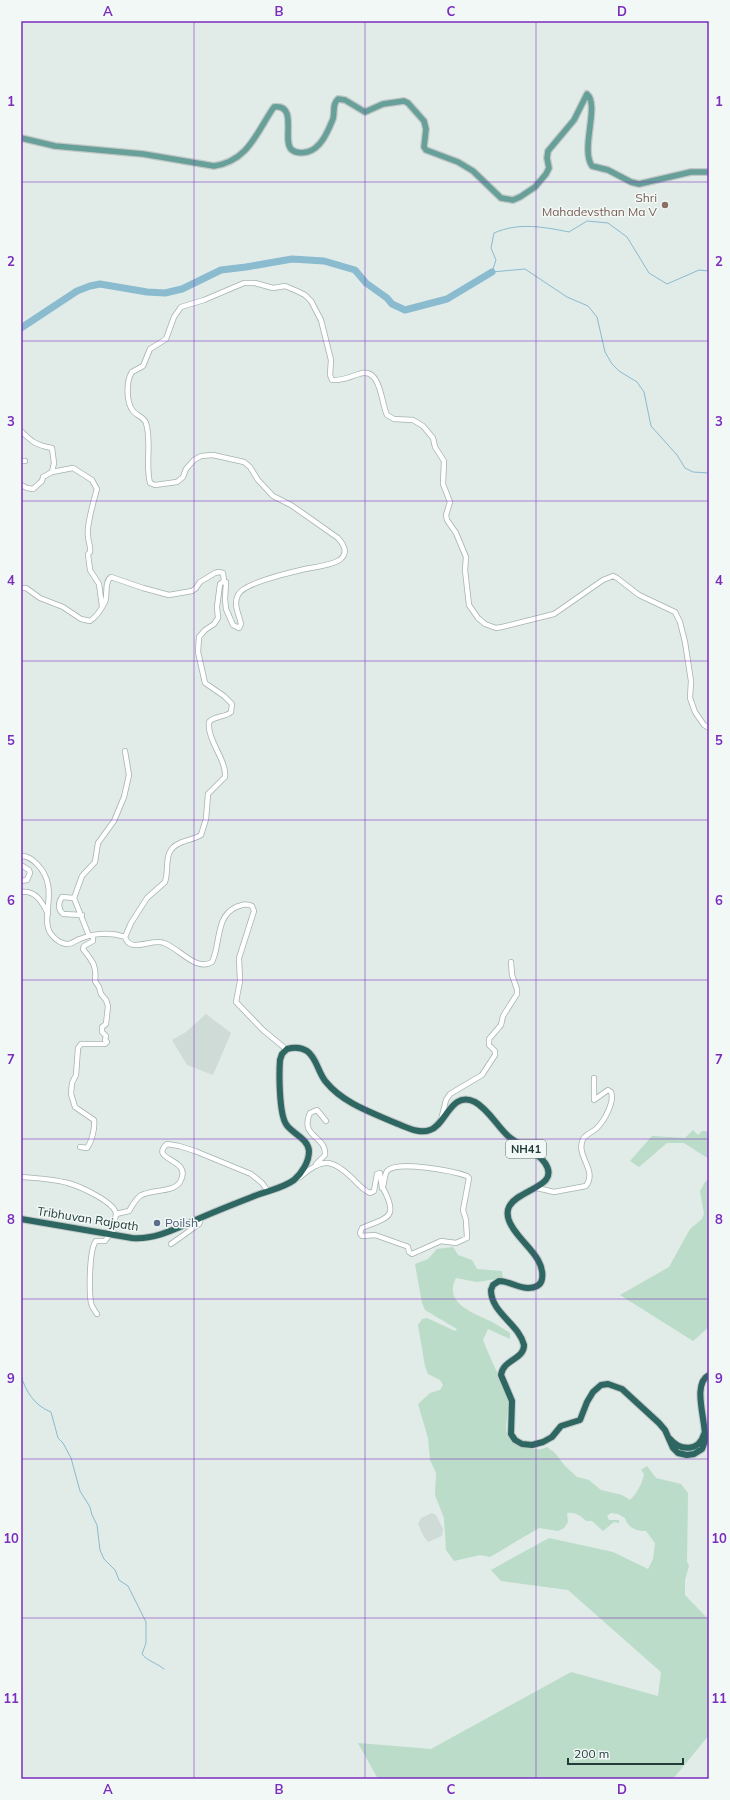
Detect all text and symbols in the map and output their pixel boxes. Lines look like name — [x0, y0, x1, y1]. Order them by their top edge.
text: A — [103, 3, 113, 19]
text: B — [275, 3, 284, 19]
text: C — [447, 3, 456, 19]
text: D — [617, 3, 627, 19]
text: 1 — [7, 93, 15, 109]
text: 1 — [715, 93, 723, 109]
place label: Shri Mahadevsthan Ma V — [542, 190, 658, 219]
marker: Shri Mahadevsthan Ma V — [660, 200, 670, 210]
text: 2 — [7, 253, 15, 269]
text: 2 — [715, 253, 723, 269]
text: 3 — [7, 413, 15, 429]
text: 3 — [715, 413, 723, 429]
text: 4 — [7, 572, 15, 588]
text: 4 — [715, 572, 723, 588]
text: 5 — [7, 732, 15, 748]
text: 5 — [715, 732, 723, 748]
text: 6 — [7, 892, 15, 908]
text: 6 — [715, 892, 723, 908]
text: 7 — [7, 1051, 15, 1067]
text: 7 — [715, 1051, 723, 1067]
road number: NH41 — [506, 1140, 546, 1158]
street label: Tribhuvan Rajpath — [36, 1203, 140, 1234]
text: 8 — [7, 1211, 15, 1227]
text: 8 — [715, 1211, 723, 1227]
place label: Poilsh — [165, 1215, 198, 1230]
marker: Poilsh — [152, 1218, 162, 1228]
text: 9 — [7, 1370, 15, 1386]
text: 9 — [715, 1370, 723, 1386]
text: 10 — [3, 1530, 19, 1546]
text: 10 — [711, 1530, 727, 1546]
text: 11 — [3, 1690, 19, 1706]
text: 11 — [711, 1690, 727, 1706]
scale bar — [568, 1740, 683, 1766]
text: 200 m — [574, 1746, 609, 1761]
text: A — [103, 1781, 113, 1797]
text: B — [275, 1781, 284, 1797]
text: C — [447, 1781, 456, 1797]
text: D — [617, 1781, 627, 1797]

